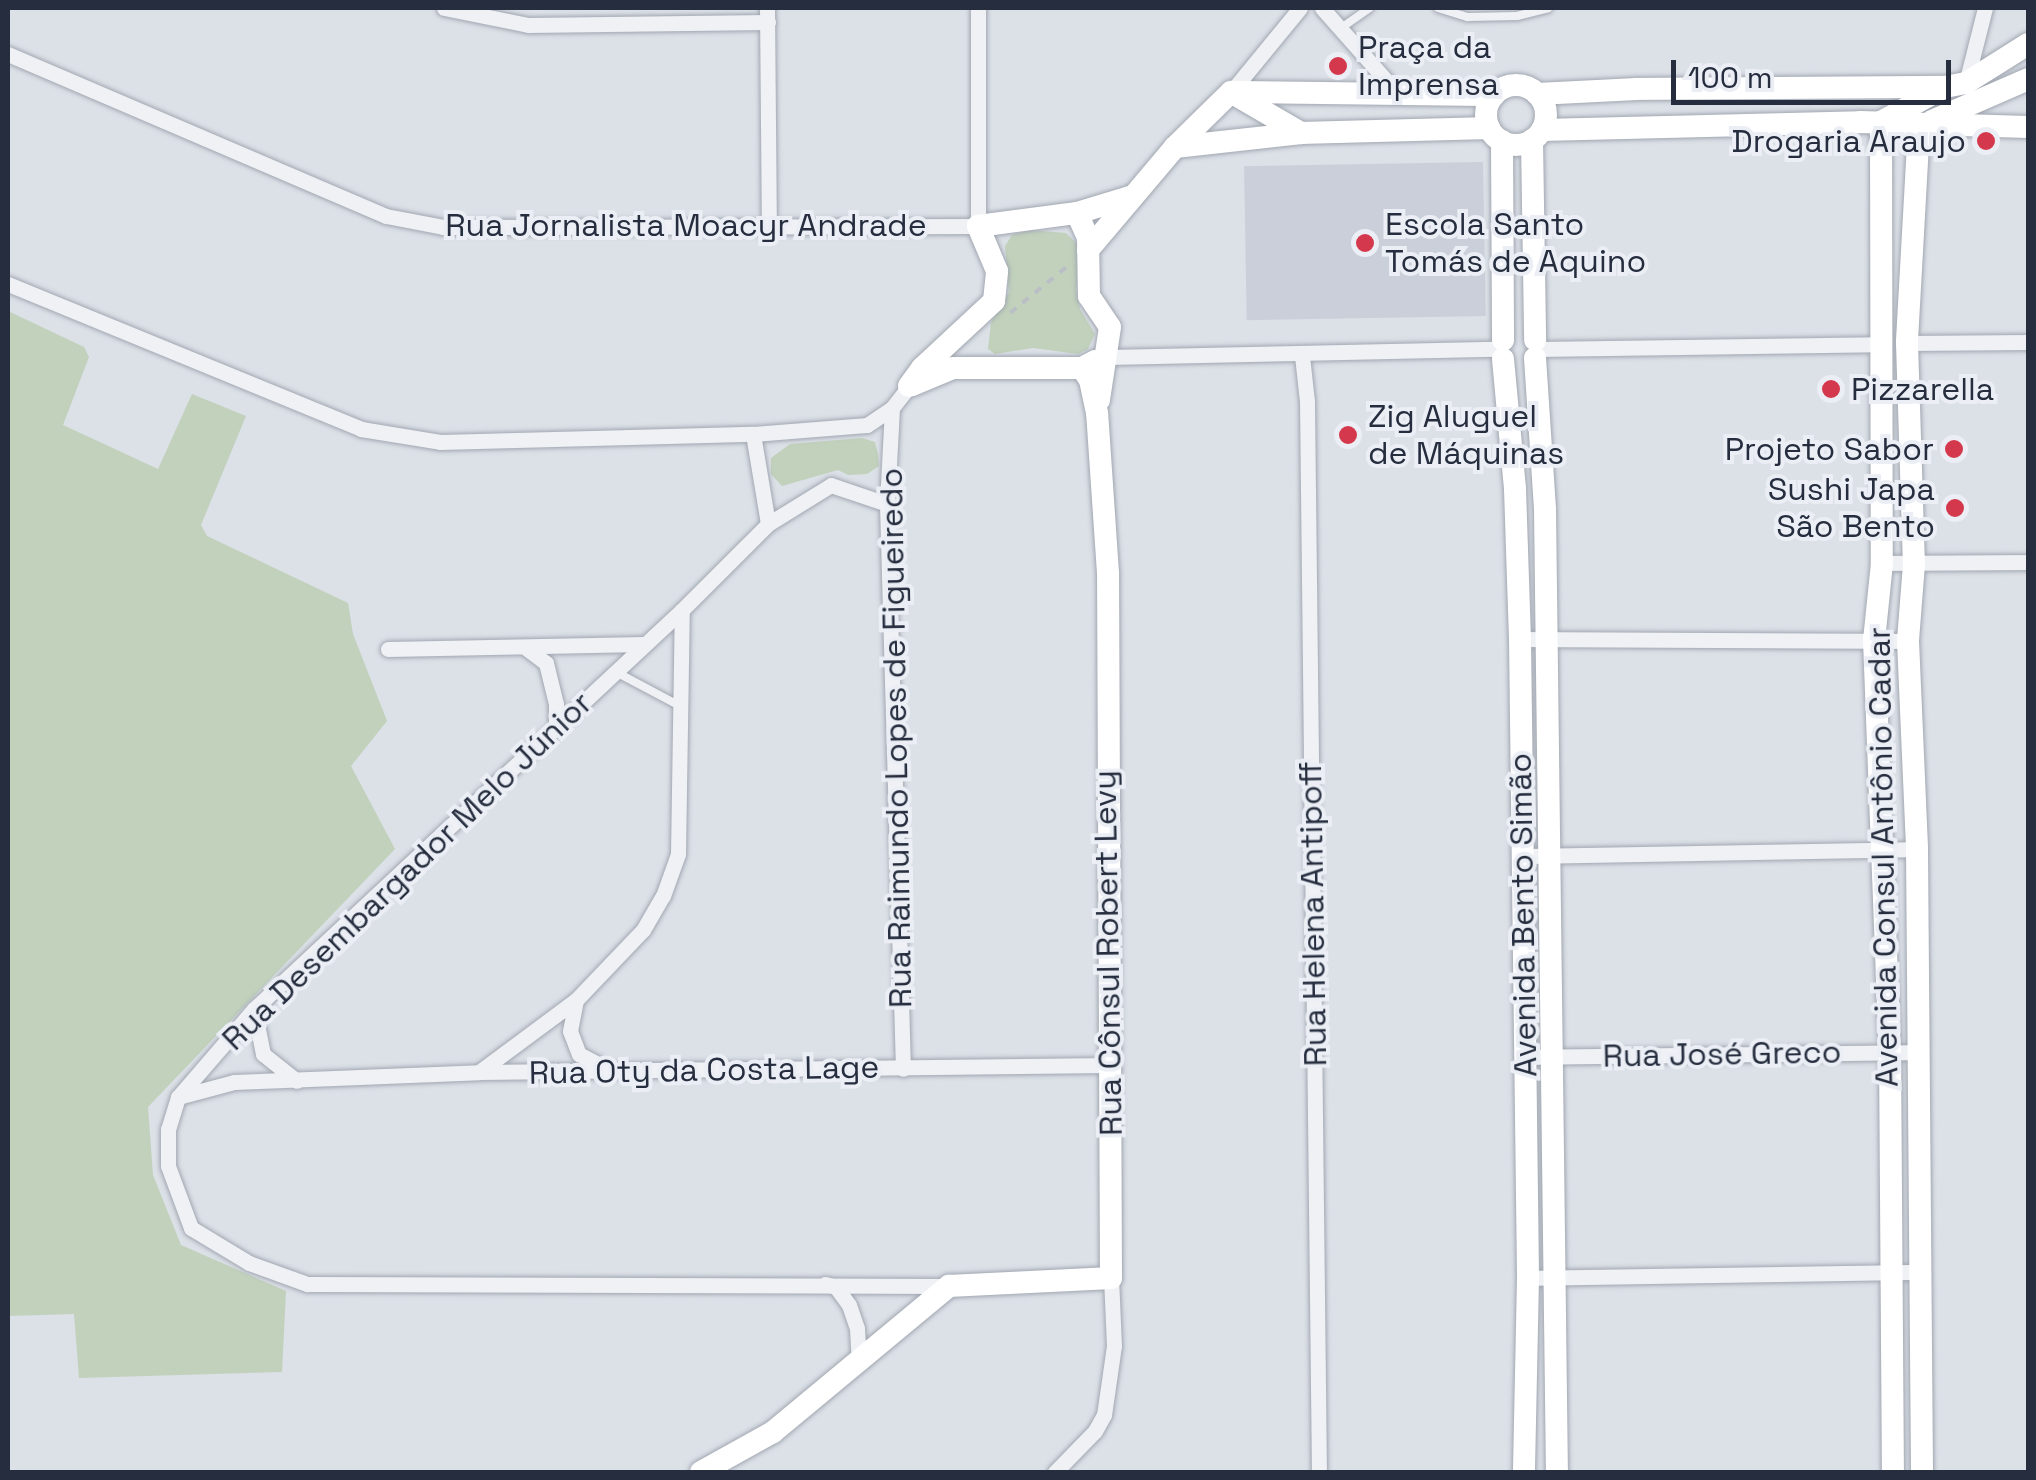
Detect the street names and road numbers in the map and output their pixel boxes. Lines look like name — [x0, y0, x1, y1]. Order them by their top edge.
street label: Rua Jornalista Moacyr Andrade — [445, 206, 927, 244]
street label: Rua Raimundo Lopes de Figueiredo — [872, 468, 920, 1008]
street label: Avenida Consul Antônio Cadar — [1860, 626, 1906, 1088]
street label: Rua Desembargador Melo Júnior — [214, 684, 600, 1058]
street label: Avenida Bento Simão — [1501, 753, 1545, 1077]
street label: Rua Helena Antipoff — [1291, 761, 1335, 1067]
street label: Rua Cônsul Robert Levy — [1086, 770, 1130, 1136]
street label: Rua José Greco — [1602, 1033, 1842, 1075]
street label: Rua Oty da Costa Lage — [528, 1048, 880, 1092]

